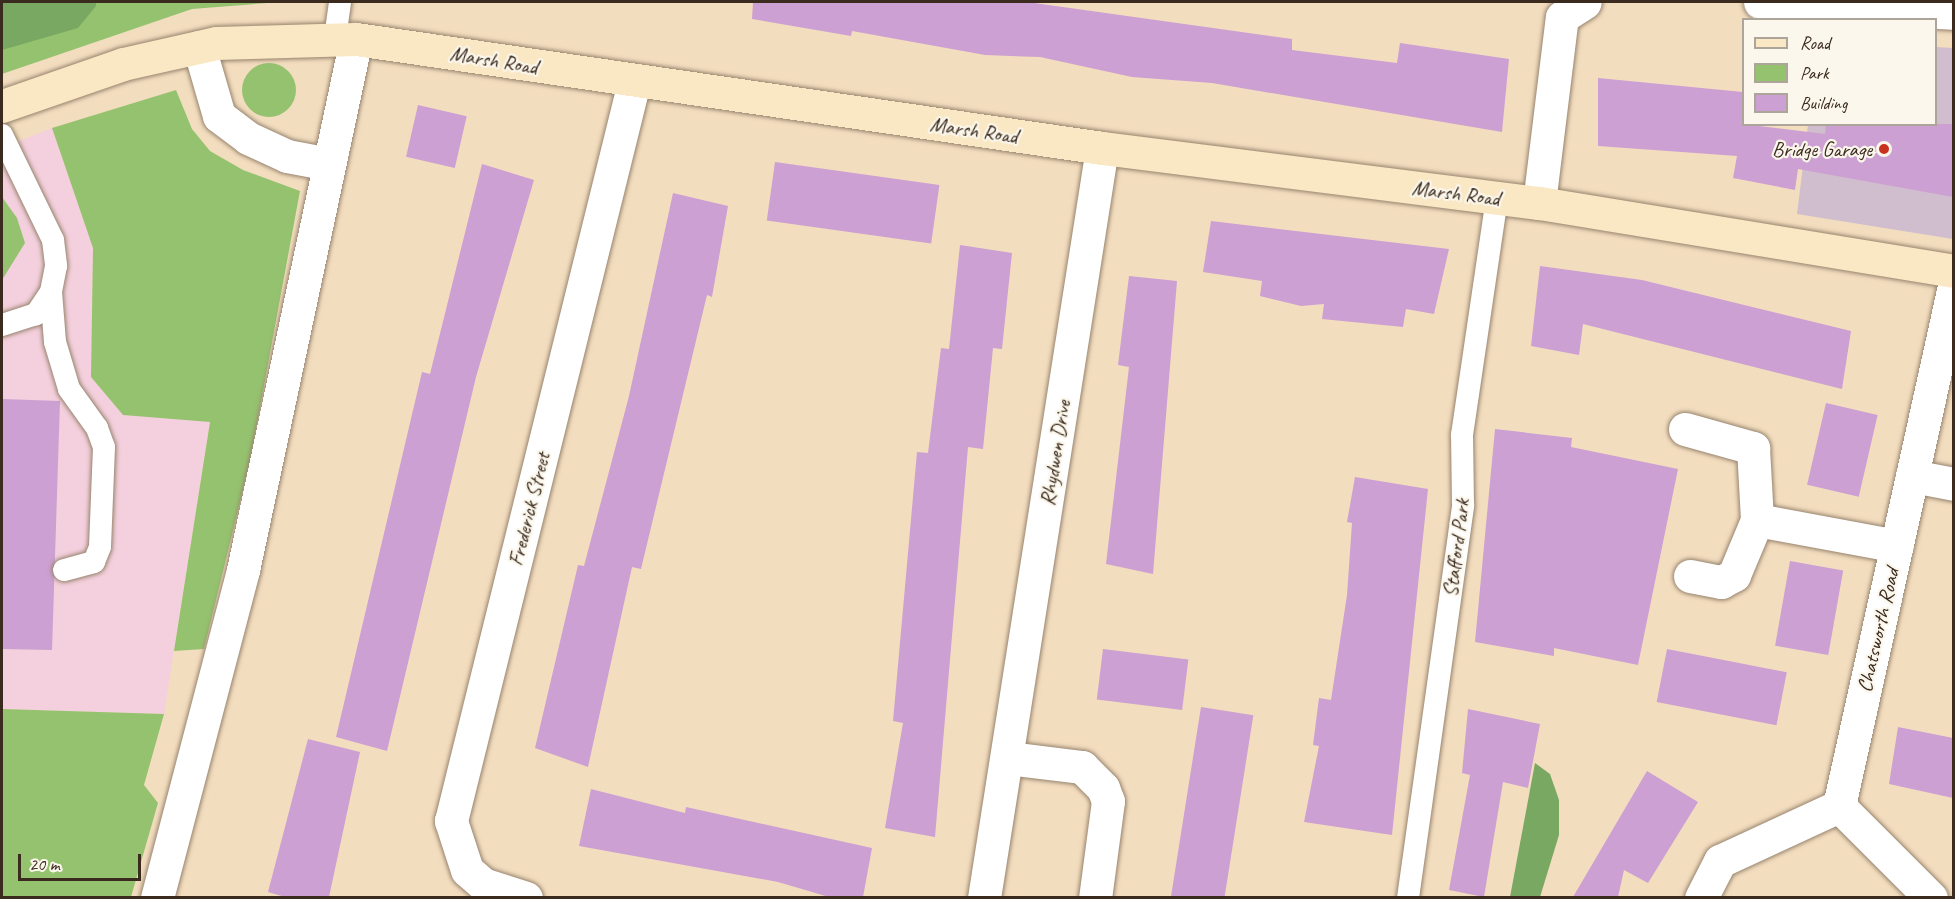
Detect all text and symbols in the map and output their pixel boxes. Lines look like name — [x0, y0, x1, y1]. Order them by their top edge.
legend — [1742, 18, 1937, 126]
text: Road — [1800, 32, 1830, 54]
street label: Marsh Road — [448, 41, 540, 79]
text: Park — [1800, 62, 1829, 84]
text: Building — [1800, 92, 1847, 114]
street label: Marsh Road — [928, 111, 1020, 149]
place label: Bridge Garage — [1772, 136, 1872, 162]
marker: Bridge Garage — [1877, 142, 1891, 156]
street label: Marsh Road — [1410, 175, 1502, 211]
street label: Rhydwen Drive — [1034, 399, 1076, 507]
street label: Frederick Street — [503, 450, 555, 568]
street label: Stafford Park — [1437, 497, 1475, 599]
street label: Chatsworth Road — [1852, 566, 1904, 694]
scale bar — [21, 842, 144, 880]
text: 20 m — [29, 853, 60, 875]

